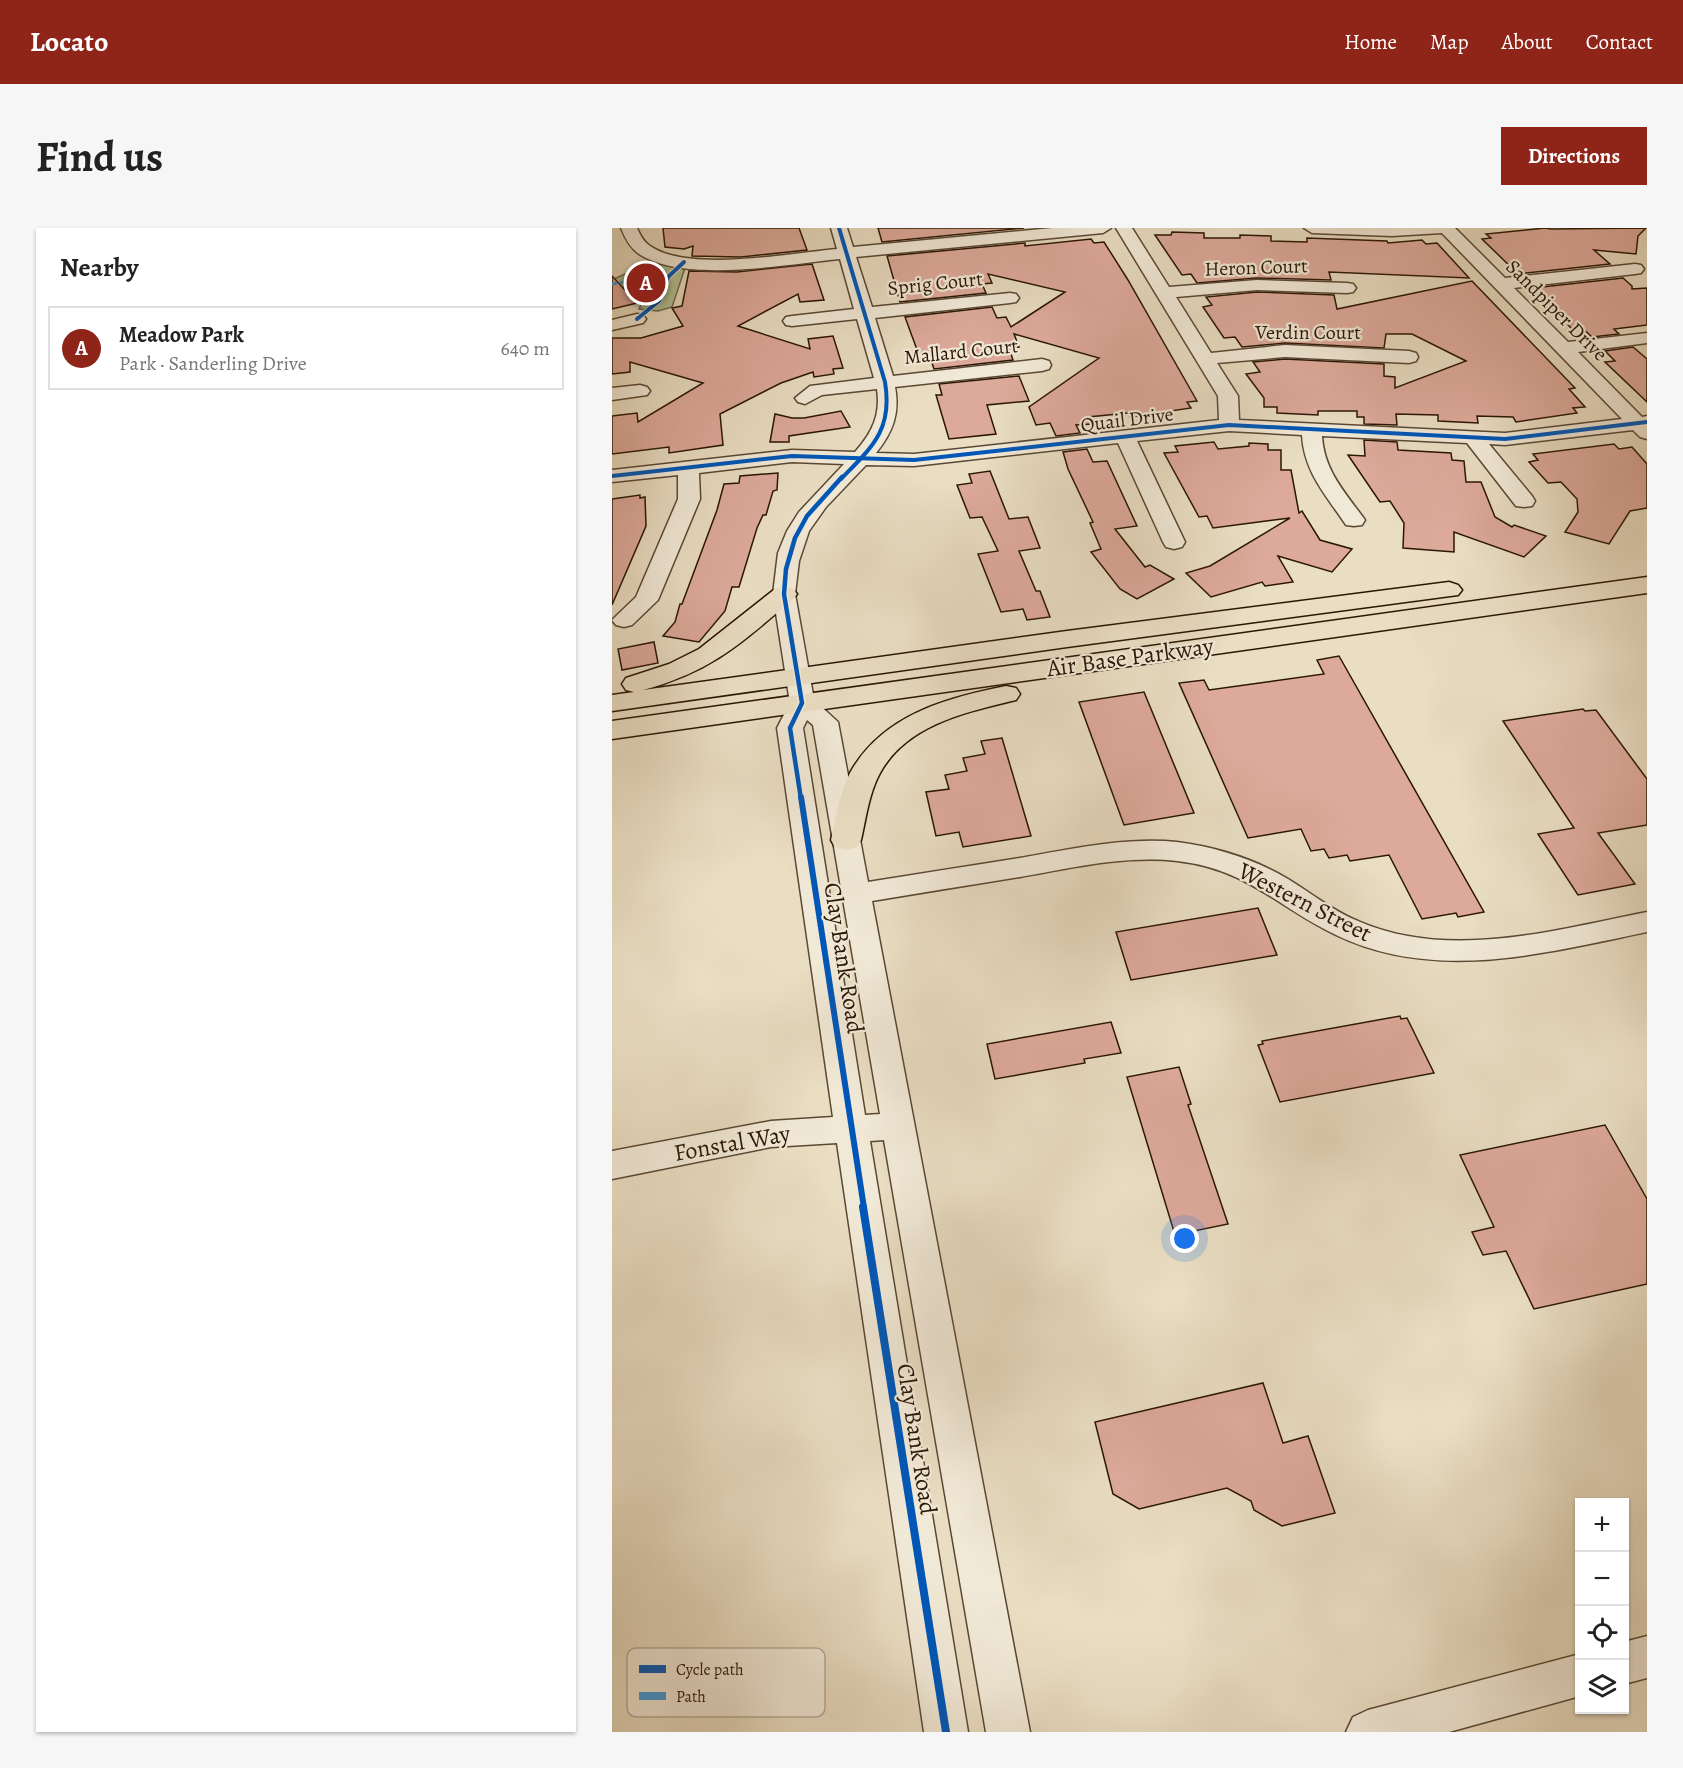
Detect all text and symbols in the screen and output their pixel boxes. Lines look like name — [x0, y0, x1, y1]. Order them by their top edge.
text: Locato — [30, 23, 108, 61]
text: Home — [1344, 28, 1397, 56]
text: Map — [1430, 28, 1468, 56]
text: About — [1501, 28, 1553, 56]
text: Contact — [1586, 28, 1653, 56]
button: Directions — [1501, 127, 1647, 185]
text: Find us — [36, 128, 163, 185]
text: Nearby — [60, 250, 139, 285]
street label: Heron Court — [1204, 252, 1308, 283]
street label: Sandpiper Drive — [1500, 254, 1613, 367]
pin: A — [627, 260, 666, 306]
street label: Sprig Court — [886, 265, 984, 302]
street label: Verdin Court — [1254, 319, 1361, 346]
text: Meadow Park — [119, 320, 244, 350]
street label: Mallard Court — [903, 332, 1020, 371]
text: A — [75, 335, 88, 362]
text: 640 m — [500, 335, 550, 362]
text: Park · Sanderling Drive — [119, 350, 307, 377]
street label: Quail Drive — [1079, 400, 1175, 439]
street label: Air Base Parkway — [1044, 629, 1216, 685]
street label: Western Street — [1232, 854, 1377, 949]
street label: Clay Bank Road — [816, 880, 872, 1036]
street label: Fonstal Way — [671, 1117, 793, 1169]
your location — [1170, 1224, 1199, 1253]
street label: Clay Bank Road — [889, 1361, 945, 1517]
map controls — [1575, 1498, 1629, 1714]
button: + — [1575, 1498, 1629, 1552]
button: − — [1575, 1552, 1629, 1606]
button: locate — [1575, 1606, 1629, 1660]
legend — [627, 1648, 825, 1717]
text: Cycle path — [676, 1659, 744, 1681]
button: layers — [1575, 1660, 1629, 1714]
text: Path — [676, 1686, 706, 1708]

